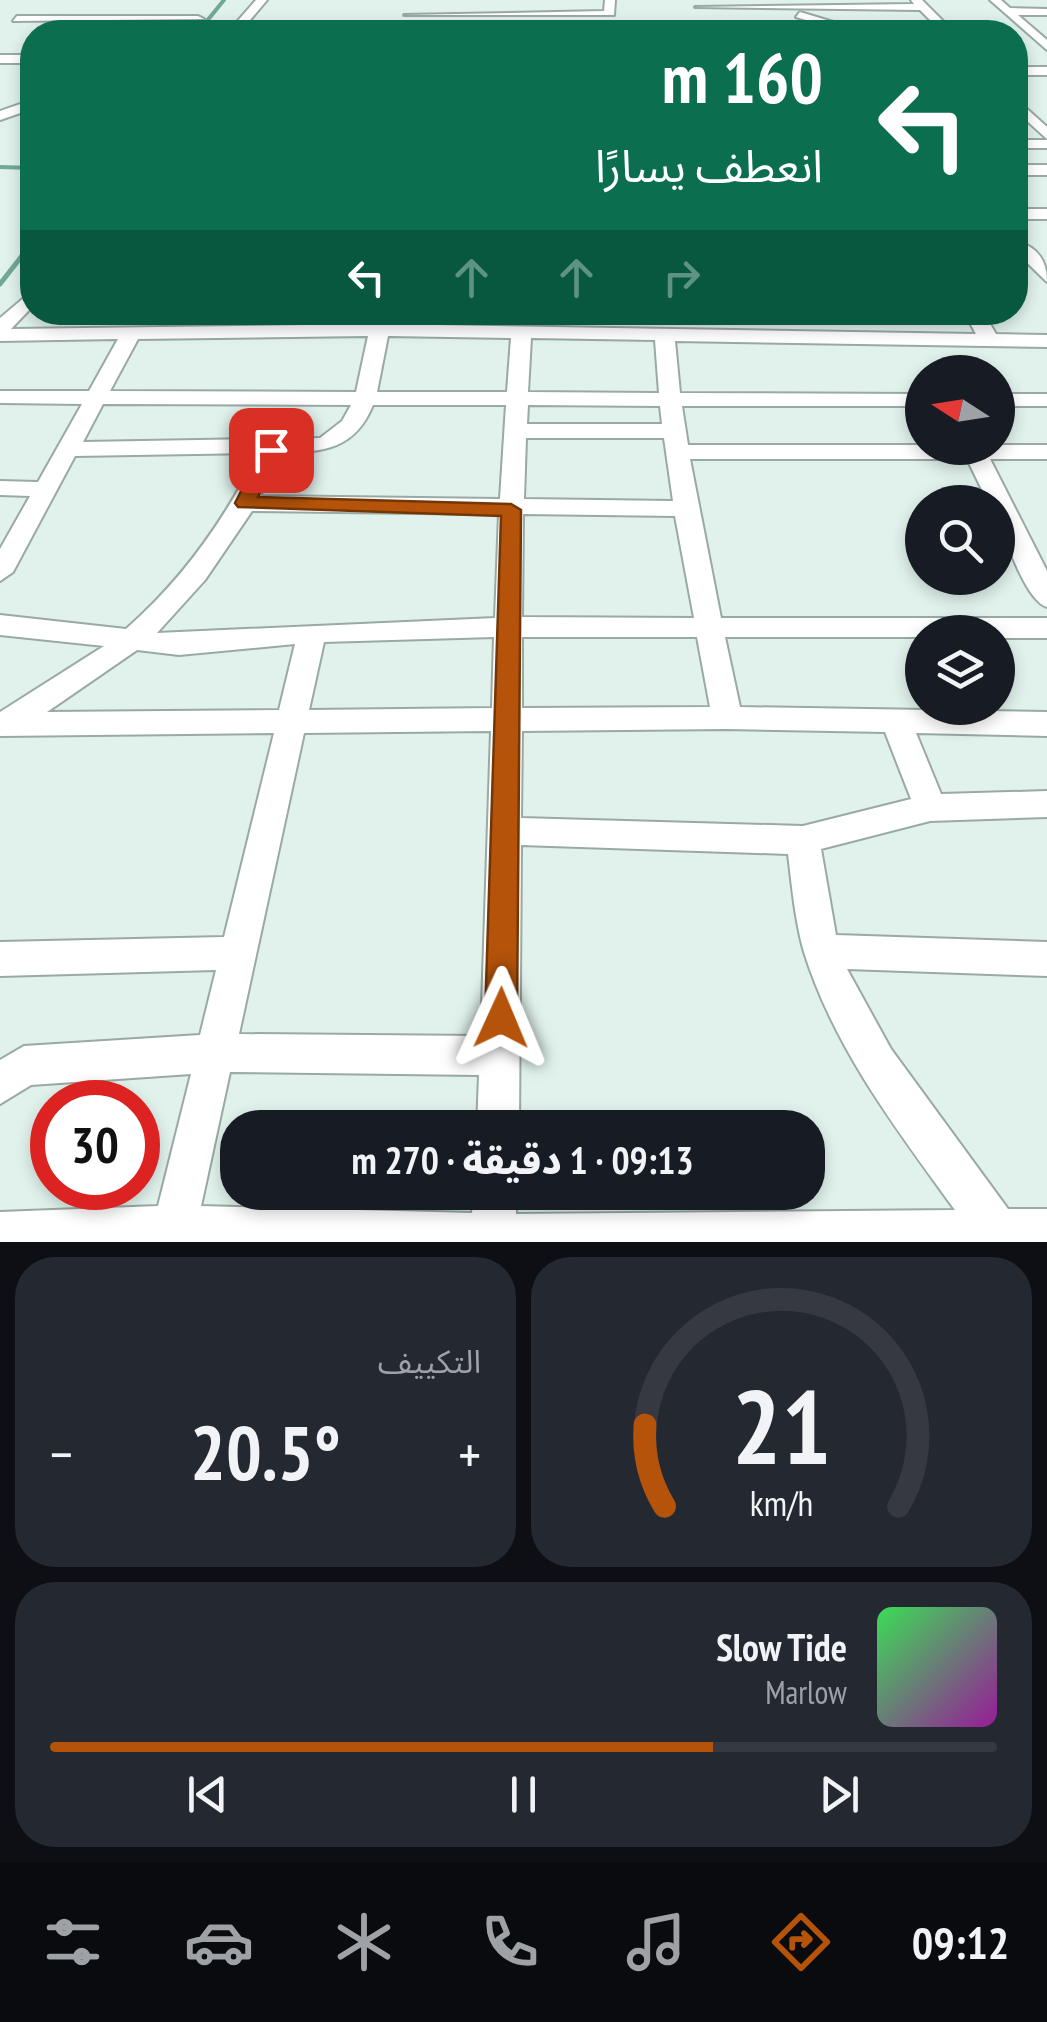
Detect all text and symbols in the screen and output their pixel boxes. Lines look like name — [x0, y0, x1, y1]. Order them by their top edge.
text: 160 m — [662, 32, 823, 122]
icon: left — [858, 60, 988, 190]
text: انعطف يسارًا — [595, 136, 823, 194]
icon: left — [339, 250, 394, 305]
icon: ahead — [444, 250, 499, 305]
icon: ahead — [549, 250, 604, 305]
icon: right — [654, 250, 709, 305]
north arrow — [905, 355, 1015, 465]
map controls — [905, 355, 1015, 725]
pin — [229, 408, 314, 493]
icon: arrive — [244, 423, 299, 478]
button: search — [905, 485, 1015, 595]
button: layers — [905, 615, 1015, 725]
position arrow — [449, 966, 553, 1070]
speed limit sign: 30 — [30, 1080, 160, 1210]
text: 09:13 · 1 دقيقة · 270 m — [351, 1135, 694, 1184]
text: التكييف — [378, 1340, 481, 1382]
text: 21 — [732, 1358, 831, 1493]
text: 20.5° — [190, 1404, 341, 1501]
text: − — [50, 1418, 73, 1489]
text: + — [458, 1418, 481, 1489]
text: km/h — [750, 1480, 813, 1526]
text: Slow Tide — [716, 1622, 847, 1671]
text: Marlow — [765, 1671, 847, 1713]
icon: previous — [180, 1767, 235, 1822]
icon: pause — [496, 1767, 551, 1822]
icon: next — [812, 1767, 867, 1822]
icon: filters — [38, 1907, 108, 1977]
icon: car — [184, 1907, 254, 1977]
icon: climate — [329, 1907, 399, 1977]
icon: phone — [475, 1907, 545, 1977]
icon: music — [621, 1907, 691, 1977]
icon: directions — [766, 1907, 836, 1977]
text: 09:12 — [912, 1913, 1009, 1971]

